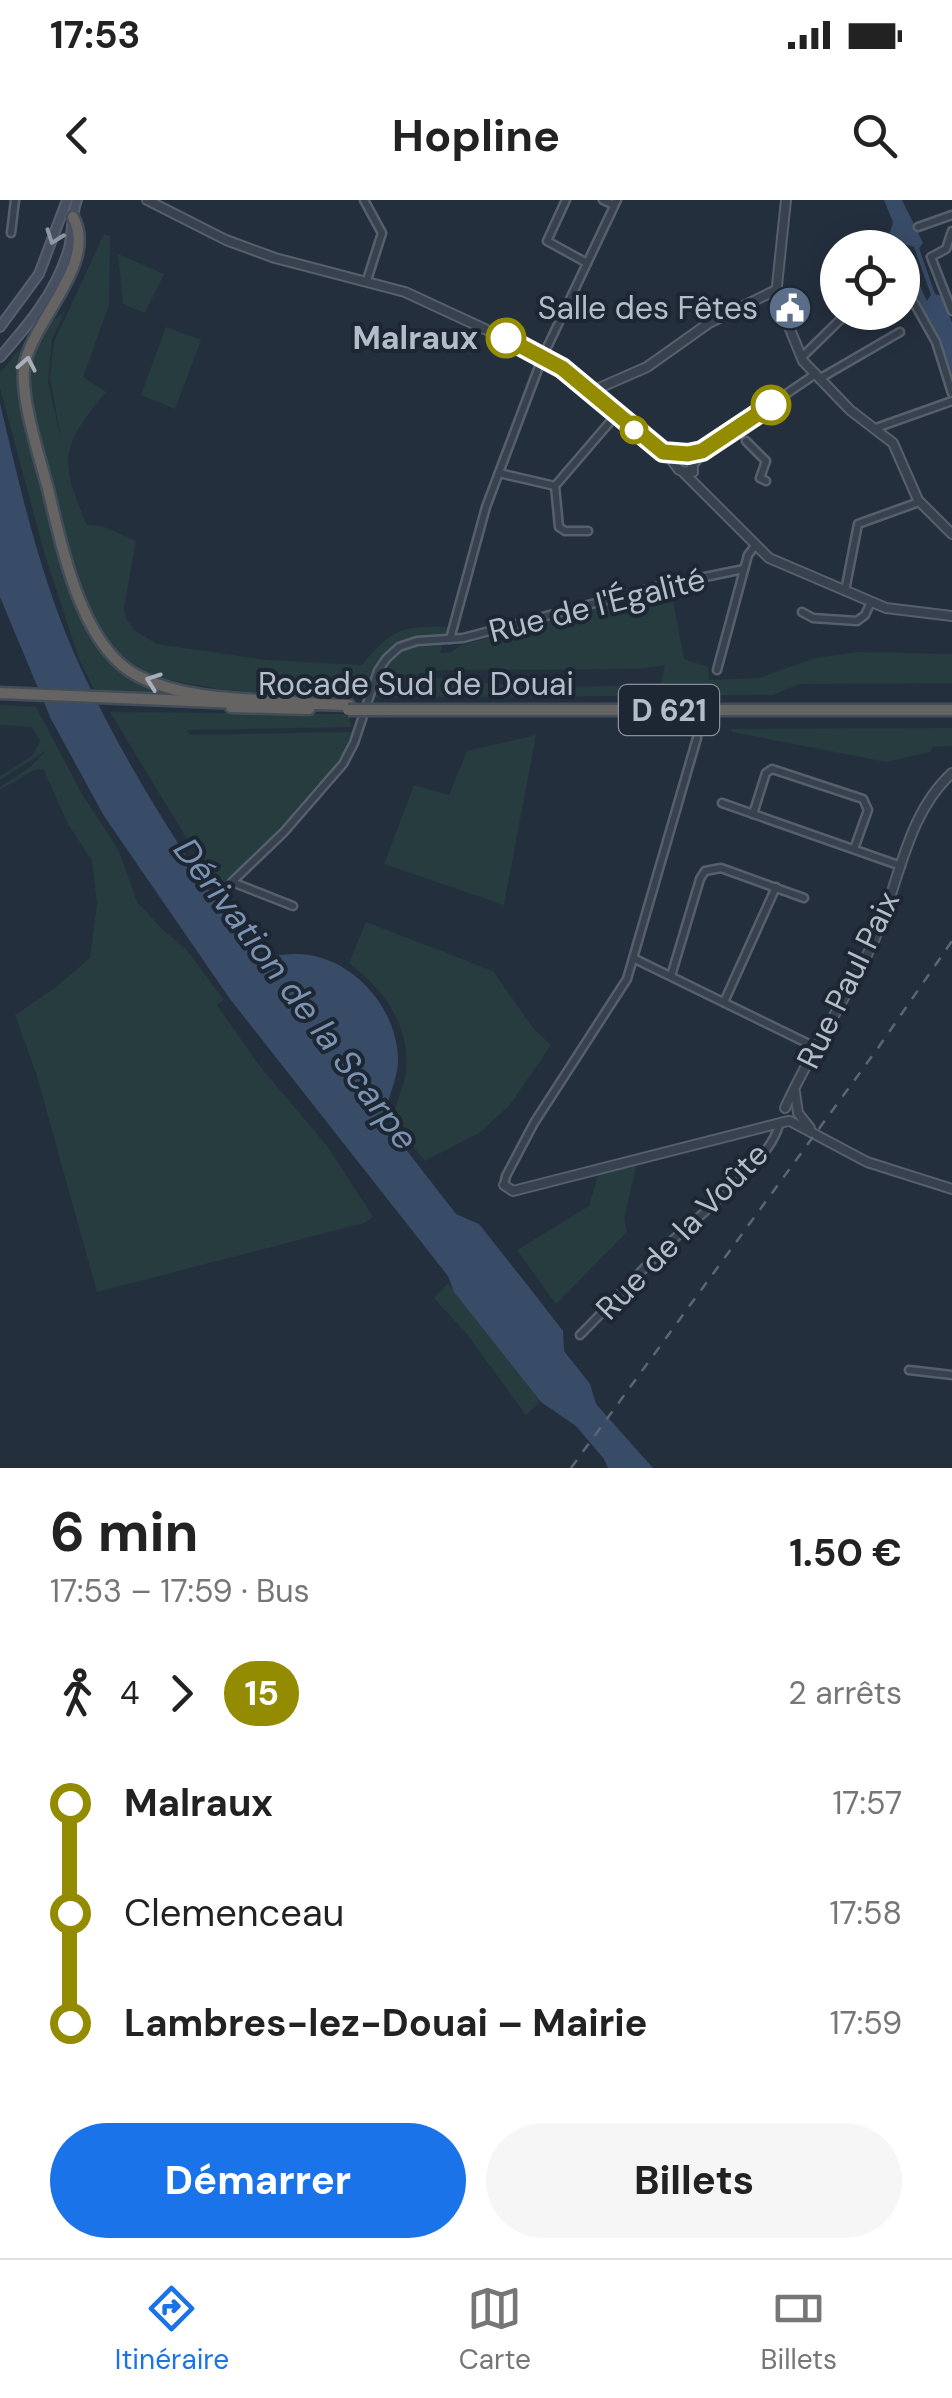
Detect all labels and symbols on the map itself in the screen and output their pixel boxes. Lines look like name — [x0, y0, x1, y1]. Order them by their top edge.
one-way arrow — [46, 228, 66, 245]
public building icon: Salle des Fêtes — [767, 285, 813, 331]
place label: Salle des Fêtes — [538, 287, 758, 329]
place label: Malraux — [353, 317, 478, 359]
marker: Malraux — [487, 319, 525, 357]
one-way arrow — [16, 356, 37, 372]
unlabelled marker — [752, 386, 790, 424]
unlabelled marker — [621, 417, 647, 443]
street label: Rue de l'Égalité — [484, 558, 710, 652]
street label: Rocade Sud de Douai — [258, 663, 574, 705]
one-way arrow — [145, 672, 162, 693]
road number: D 621 — [619, 685, 719, 735]
water label: Dérivation de la Scarpe — [163, 829, 429, 1159]
street label: Rue Paul Paix — [787, 884, 909, 1076]
street label: Rue de la Voûte — [587, 1133, 777, 1329]

